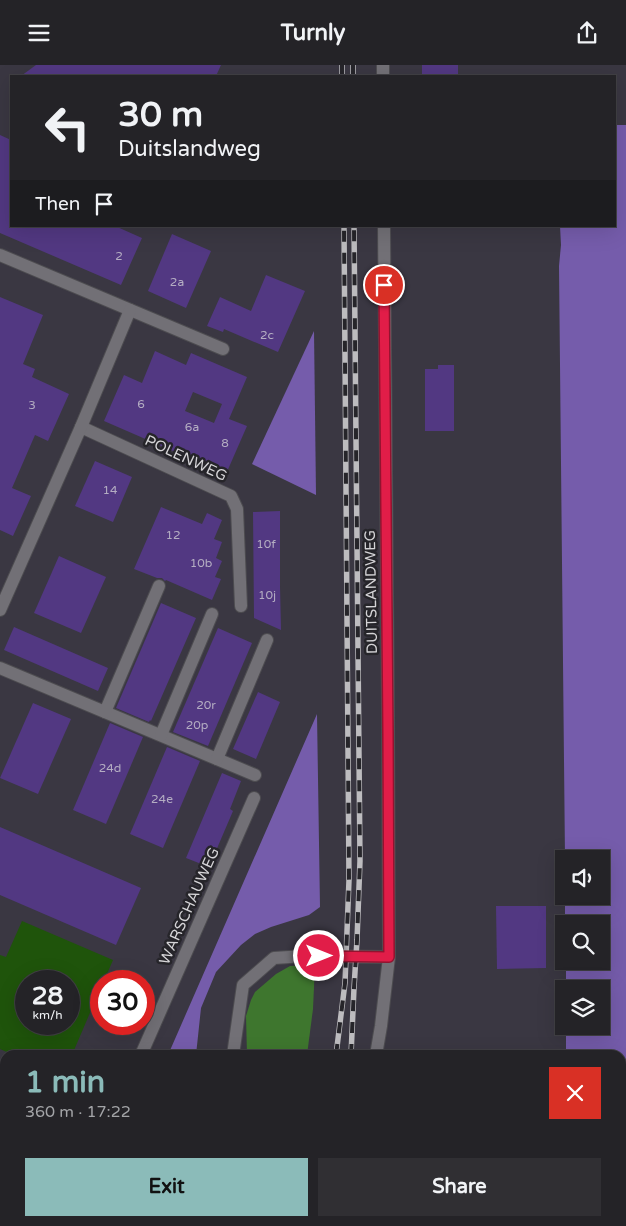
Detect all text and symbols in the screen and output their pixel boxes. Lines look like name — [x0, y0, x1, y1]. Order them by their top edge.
icon: menu — [25, 19, 53, 47]
icon: share — [573, 19, 601, 47]
text: Turnly — [281, 20, 345, 46]
text: 30 m — [118, 94, 203, 136]
icon: left — [35, 95, 100, 160]
text: Duitslandweg — [118, 136, 261, 162]
icon: arrive — [90, 190, 118, 218]
text: Then — [35, 193, 80, 215]
house number: 2 — [115, 249, 123, 263]
pin — [363, 264, 405, 306]
icon: arrive — [370, 271, 398, 299]
house number: 2a — [170, 275, 184, 289]
house number: 2c — [260, 328, 274, 342]
house number: 6 — [137, 397, 145, 411]
house number: 3 — [28, 398, 36, 412]
house number: 6a — [185, 420, 199, 434]
street label: POLENWEG — [142, 431, 230, 485]
house number: 8 — [221, 436, 229, 450]
house number: 14 — [102, 483, 118, 497]
house number: 12 — [165, 528, 181, 542]
street label: DUITSLANDWEG — [361, 530, 381, 654]
house number: 10f — [256, 537, 276, 551]
house number: 10b — [190, 556, 212, 570]
house number: 10j — [258, 588, 276, 602]
house number: 20r — [196, 698, 216, 712]
house number: 20p — [186, 718, 208, 732]
house number: 24d — [99, 761, 121, 775]
house number: 24e — [151, 792, 173, 806]
street label: WARSCHAUWEG — [155, 845, 223, 967]
map controls — [555, 850, 610, 1035]
button: sound — [555, 850, 610, 905]
button: search — [555, 915, 610, 970]
position arrow — [292, 929, 344, 981]
speed limit sign: 30 — [90, 970, 155, 1035]
button: layers — [555, 980, 610, 1035]
text: 28 — [32, 981, 63, 1011]
text: km/h — [32, 1008, 63, 1022]
text: 1 min — [25, 1064, 105, 1101]
button: close — [549, 1067, 601, 1119]
text: 360 m · 17:22 — [25, 1102, 131, 1122]
button: Exit — [25, 1158, 308, 1216]
button: Share — [318, 1158, 601, 1216]

